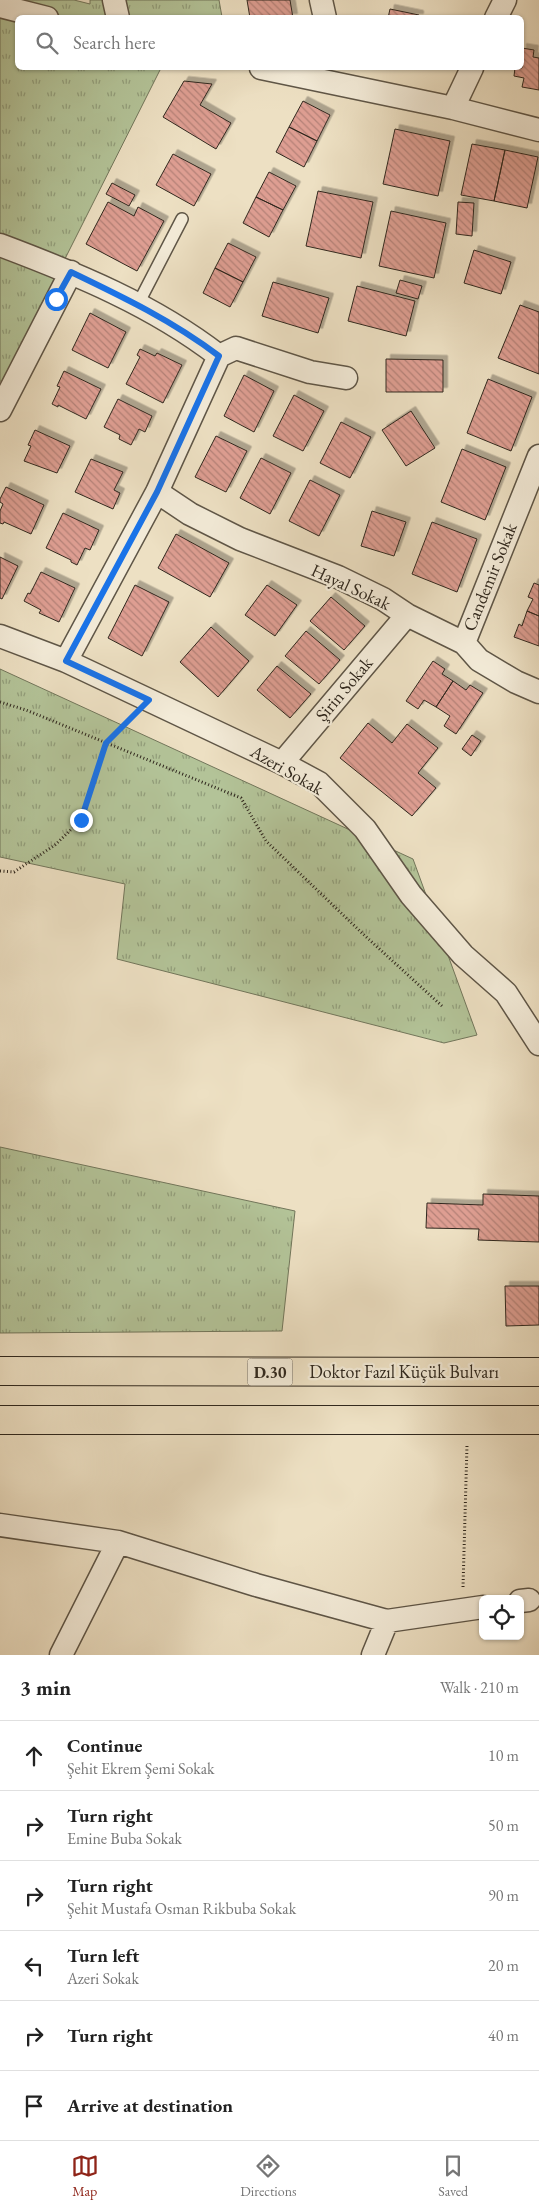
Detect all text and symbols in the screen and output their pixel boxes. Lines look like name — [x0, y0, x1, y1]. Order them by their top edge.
search box — [15, 15, 524, 70]
icon: search — [33, 29, 61, 57]
text: Search here — [73, 30, 155, 55]
route start — [45, 288, 68, 311]
street label: Candemir Sokak — [457, 519, 522, 634]
street label: Hayal Sokak — [308, 558, 395, 615]
street label: Şirin Sokak — [310, 651, 378, 726]
street label: Azeri Sokak — [246, 739, 329, 800]
route end — [70, 809, 93, 832]
road number: D.30 — [248, 1358, 292, 1385]
street label: Doktor Fazıl Küçük Bulvarı — [309, 1360, 499, 1383]
map controls — [479, 1595, 524, 1640]
button: locate — [479, 1595, 524, 1640]
text: 3 min — [20, 1674, 71, 1701]
text: Walk · 210 m — [440, 1677, 519, 1698]
text: Continue — [67, 1733, 142, 1758]
icon: ahead — [20, 1742, 48, 1770]
text: 10 m — [488, 1745, 519, 1766]
text: Şehit Ekrem Şemi Sokak — [67, 1758, 215, 1779]
text: Turn right — [67, 1803, 153, 1828]
icon: right — [20, 1812, 48, 1840]
text: 50 m — [488, 1815, 519, 1836]
text: Emine Buba Sokak — [67, 1828, 182, 1849]
text: Turn right — [67, 1873, 153, 1898]
icon: right — [20, 1882, 48, 1910]
text: 90 m — [488, 1885, 519, 1906]
text: Şehit Mustafa Osman Rikbuba Sokak — [67, 1898, 296, 1919]
text: Turn left — [67, 1943, 139, 1968]
icon: left — [20, 1952, 48, 1980]
text: 20 m — [488, 1955, 519, 1976]
text: Azeri Sokak — [67, 1968, 139, 1989]
icon: right — [20, 2022, 48, 2050]
text: Turn right — [67, 2023, 153, 2048]
text: 40 m — [488, 2025, 519, 2046]
icon: arrive — [20, 2092, 48, 2120]
text: Arrive at destination — [67, 2093, 233, 2118]
tab: Map — [71, 2152, 99, 2200]
tab: Directions — [240, 2152, 297, 2200]
tab: Saved — [438, 2152, 468, 2200]

